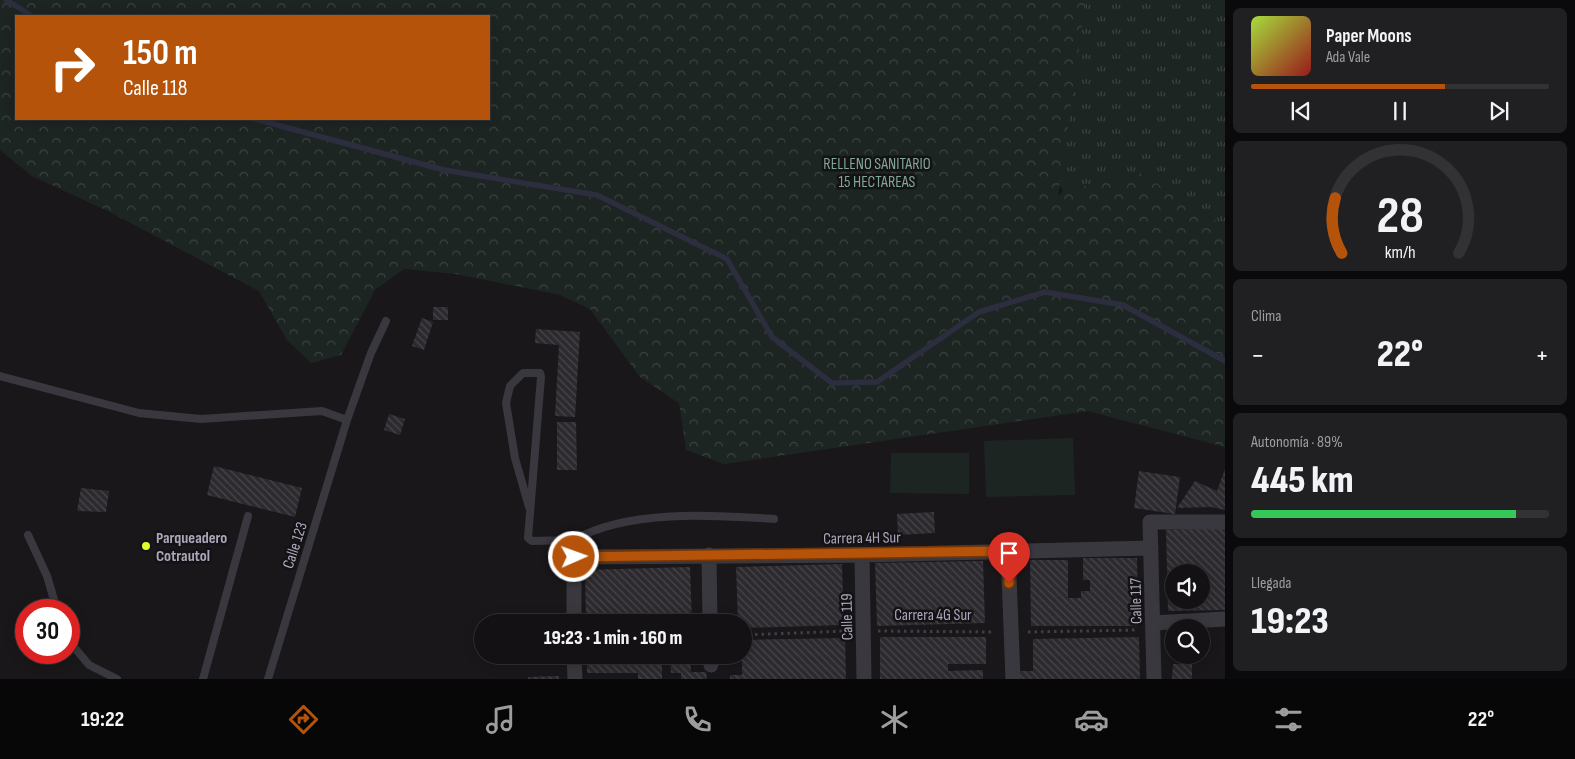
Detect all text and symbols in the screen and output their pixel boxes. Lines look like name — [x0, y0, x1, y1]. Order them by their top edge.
text: Paper Moons — [1326, 25, 1412, 48]
text: 150 m — [123, 32, 197, 75]
icon: right — [40, 35, 105, 100]
text: Ada Vale — [1326, 48, 1370, 67]
text: Calle 118 — [123, 75, 187, 102]
icon: previous — [1287, 97, 1315, 125]
icon: pause — [1386, 97, 1414, 125]
icon: next — [1485, 97, 1513, 125]
park label: RELLENO SANITARIO 15 HECTAREAS — [823, 155, 931, 192]
text: 28 — [1376, 185, 1424, 248]
text: km/h — [1385, 242, 1415, 263]
text: Clima — [1251, 307, 1281, 326]
text: 22° — [1377, 332, 1423, 377]
text: − — [1251, 339, 1265, 372]
text: + — [1535, 339, 1549, 372]
text: Autonomía · 89% — [1251, 433, 1343, 452]
text: 445 km — [1251, 458, 1354, 503]
street label: Calle 123 — [279, 520, 312, 571]
street label: Carrera 4H Sur — [823, 528, 901, 549]
place label: Parqueadero Cotrautol — [156, 529, 227, 566]
position arrow — [547, 530, 599, 582]
pin — [988, 532, 1030, 583]
icon: arrive — [995, 539, 1023, 567]
marker: Parqueadero Cotrautol — [140, 540, 152, 552]
map controls — [1165, 564, 1210, 664]
button: sound — [1165, 564, 1210, 609]
text: Llegada — [1251, 574, 1292, 593]
street label: Calle 117 — [1127, 577, 1146, 624]
street label: Calle 119 — [838, 593, 857, 641]
speed limit sign: 30 — [15, 599, 80, 664]
text: 19:23 — [1251, 599, 1329, 644]
street label: Carrera 4G Sur — [894, 606, 972, 625]
button: search — [1165, 619, 1210, 664]
text: 19:23 · 1 min · 160 m — [544, 627, 682, 650]
icon: directions — [286, 702, 321, 737]
icon: music — [483, 702, 518, 737]
icon: phone — [680, 702, 715, 737]
icon: climate — [877, 702, 912, 737]
icon: car — [1074, 702, 1109, 737]
icon: filters — [1271, 702, 1306, 737]
text: 19:22 — [81, 706, 124, 733]
text: 22° — [1468, 706, 1494, 733]

